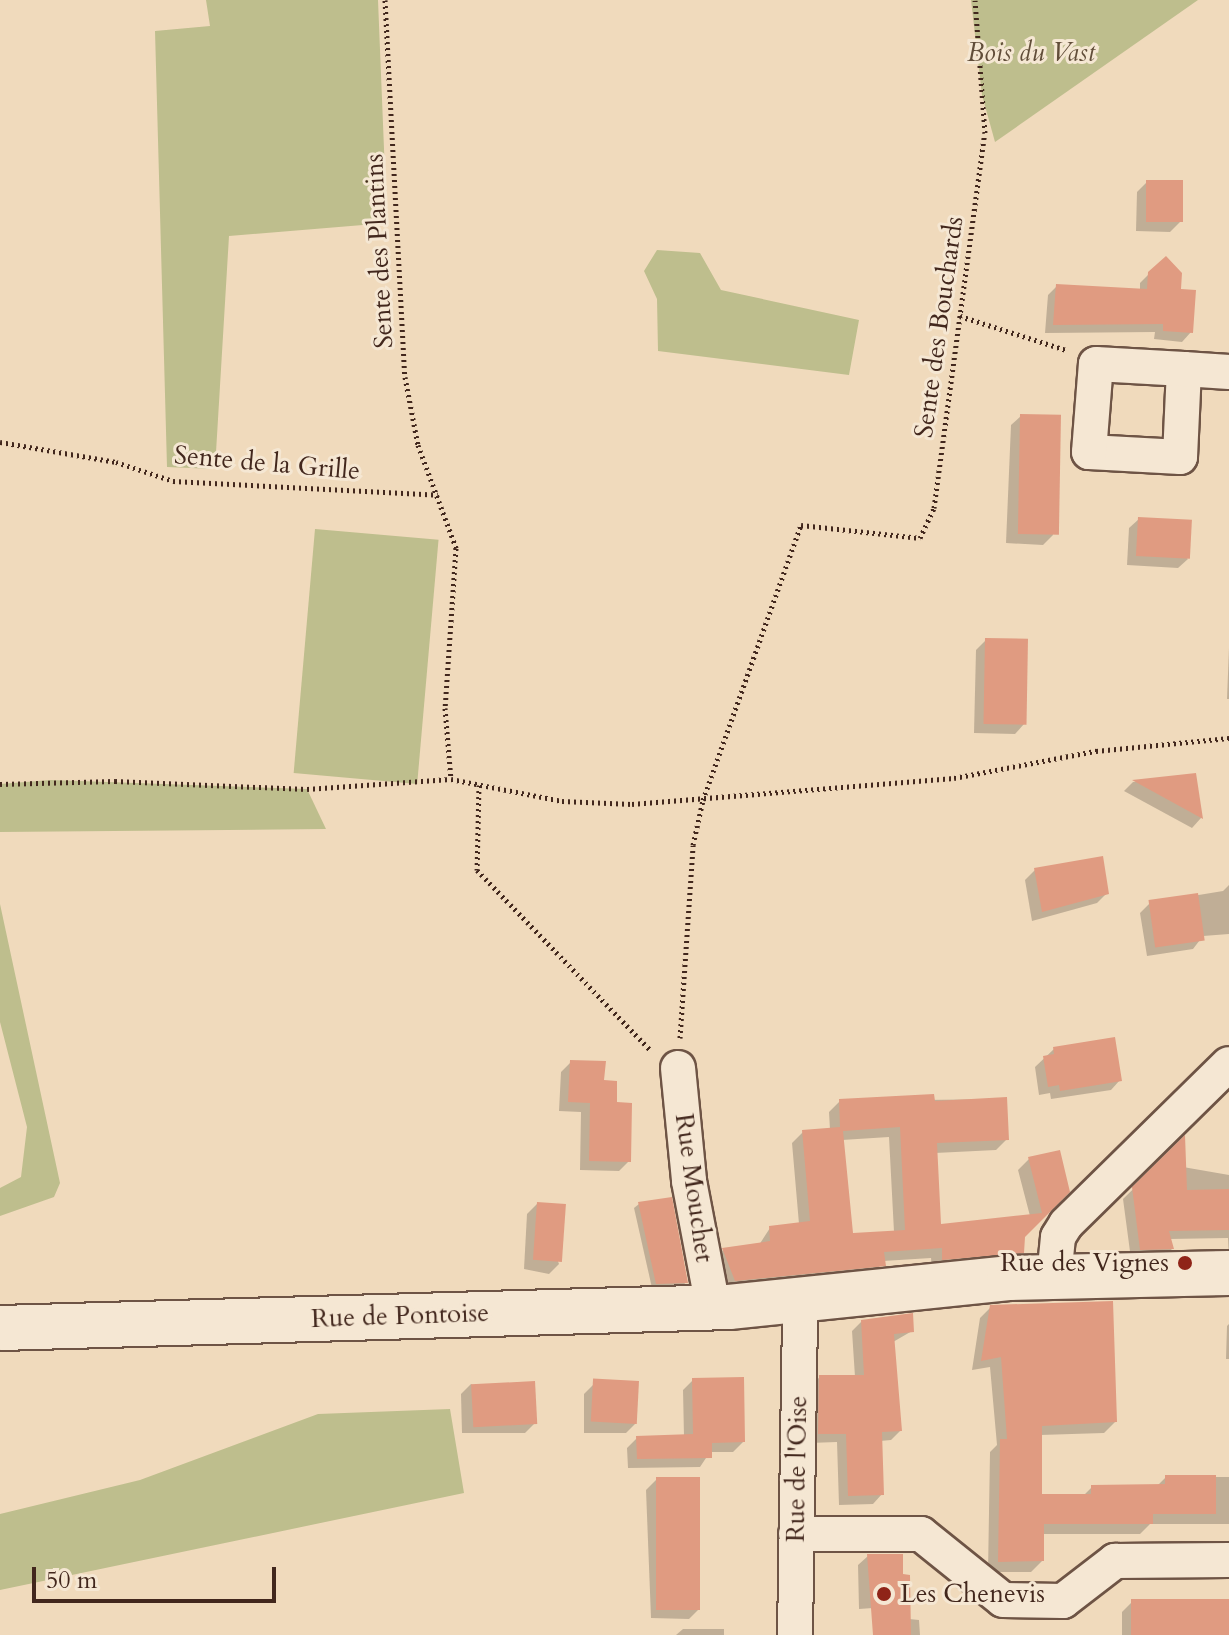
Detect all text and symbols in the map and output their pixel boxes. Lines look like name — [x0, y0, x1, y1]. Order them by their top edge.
park label: Bois du Vast — [967, 37, 1095, 69]
street label: Sente des Plantins — [358, 153, 400, 349]
street label: Sente des Bouchards — [908, 214, 970, 440]
street label: Sente de la Grille — [173, 439, 361, 487]
street label: Rue Mouchet — [668, 1112, 720, 1264]
place label: Rue des Vignes — [1000, 1247, 1169, 1279]
marker: Rue des Vignes — [1176, 1254, 1194, 1272]
street label: Rue de Pontoise — [311, 1297, 489, 1335]
street label: Rue de l'Oise — [780, 1395, 814, 1543]
scale bar — [36, 1551, 280, 1601]
text: 50 m — [46, 1564, 97, 1597]
place label: Les Chenevis — [900, 1578, 1045, 1610]
marker: Les Chenevis — [875, 1585, 893, 1603]

